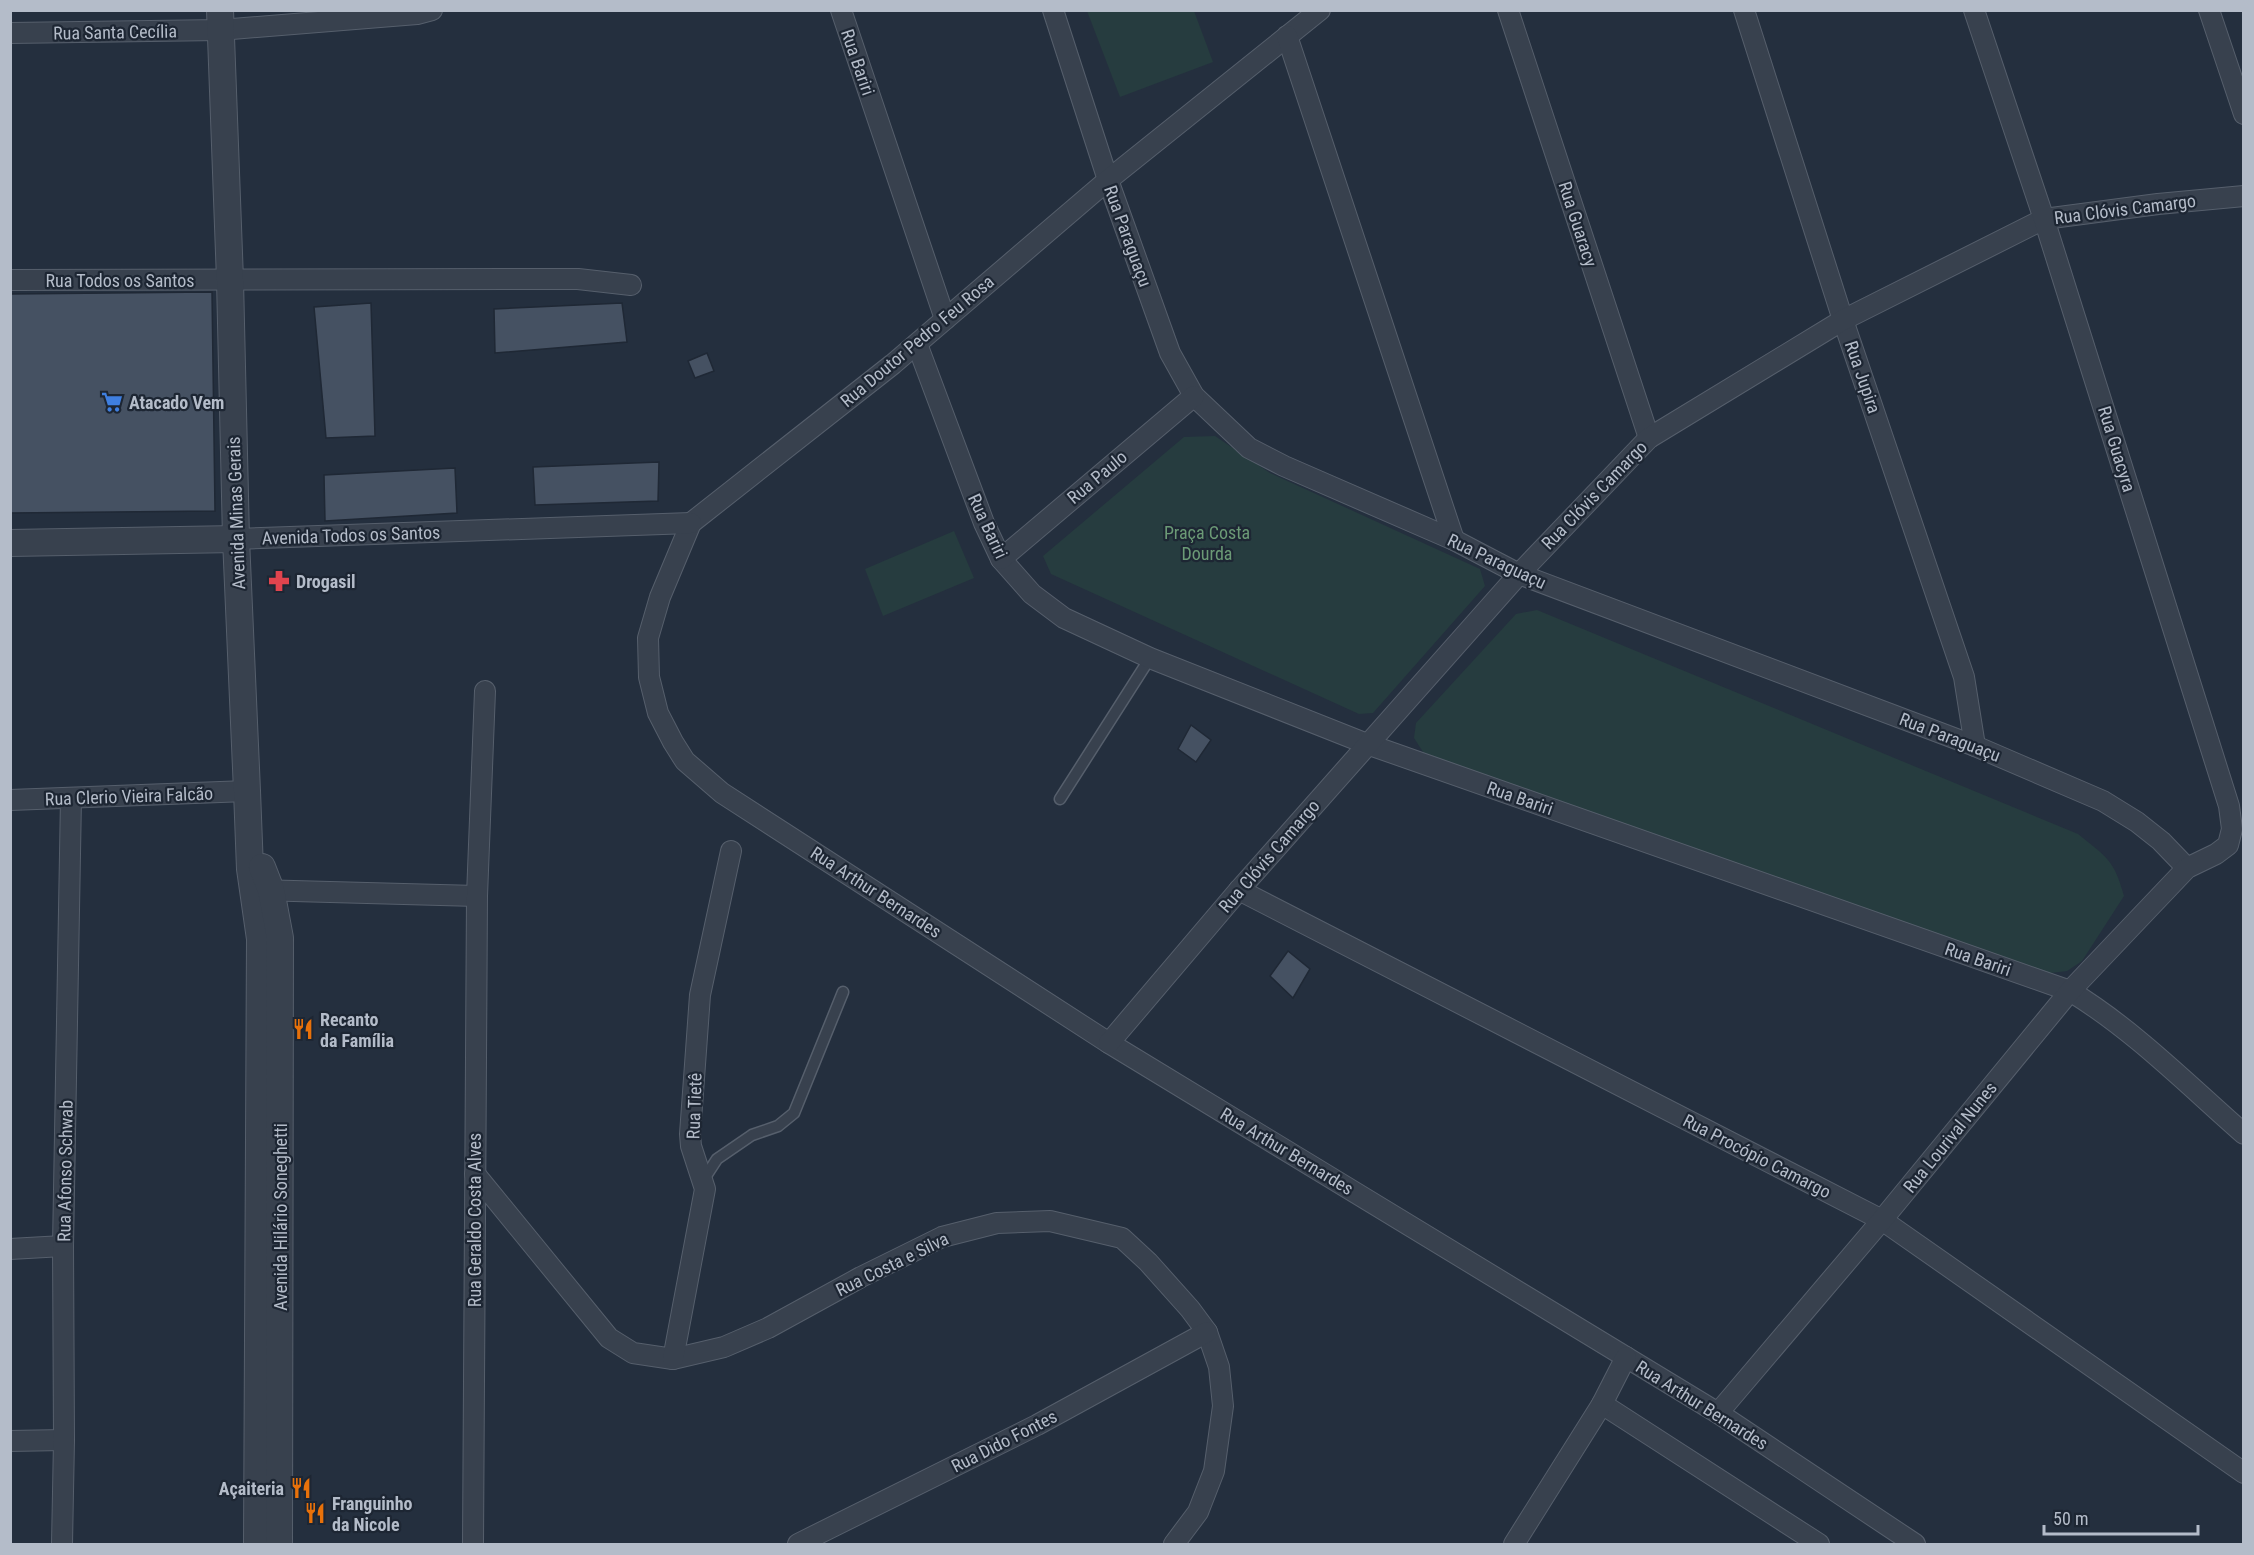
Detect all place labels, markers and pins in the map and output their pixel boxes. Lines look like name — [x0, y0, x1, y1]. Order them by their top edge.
supermarket icon: Atacado Vem — [100, 390, 124, 414]
place label: Atacado Vem — [129, 392, 224, 413]
pharmacy icon: Drogasil — [267, 569, 291, 593]
place label: Drogasil — [296, 571, 356, 592]
place label: Recanto da Família — [320, 1009, 394, 1051]
restaurant icon: Recanto da Família — [291, 1017, 315, 1041]
restaurant icon: Açaiteria — [289, 1476, 313, 1500]
place label: Açaiteria — [219, 1478, 284, 1499]
place label: Franguinho da Nicole — [332, 1493, 413, 1535]
restaurant icon: Franguinho da Nicole — [303, 1501, 327, 1525]

